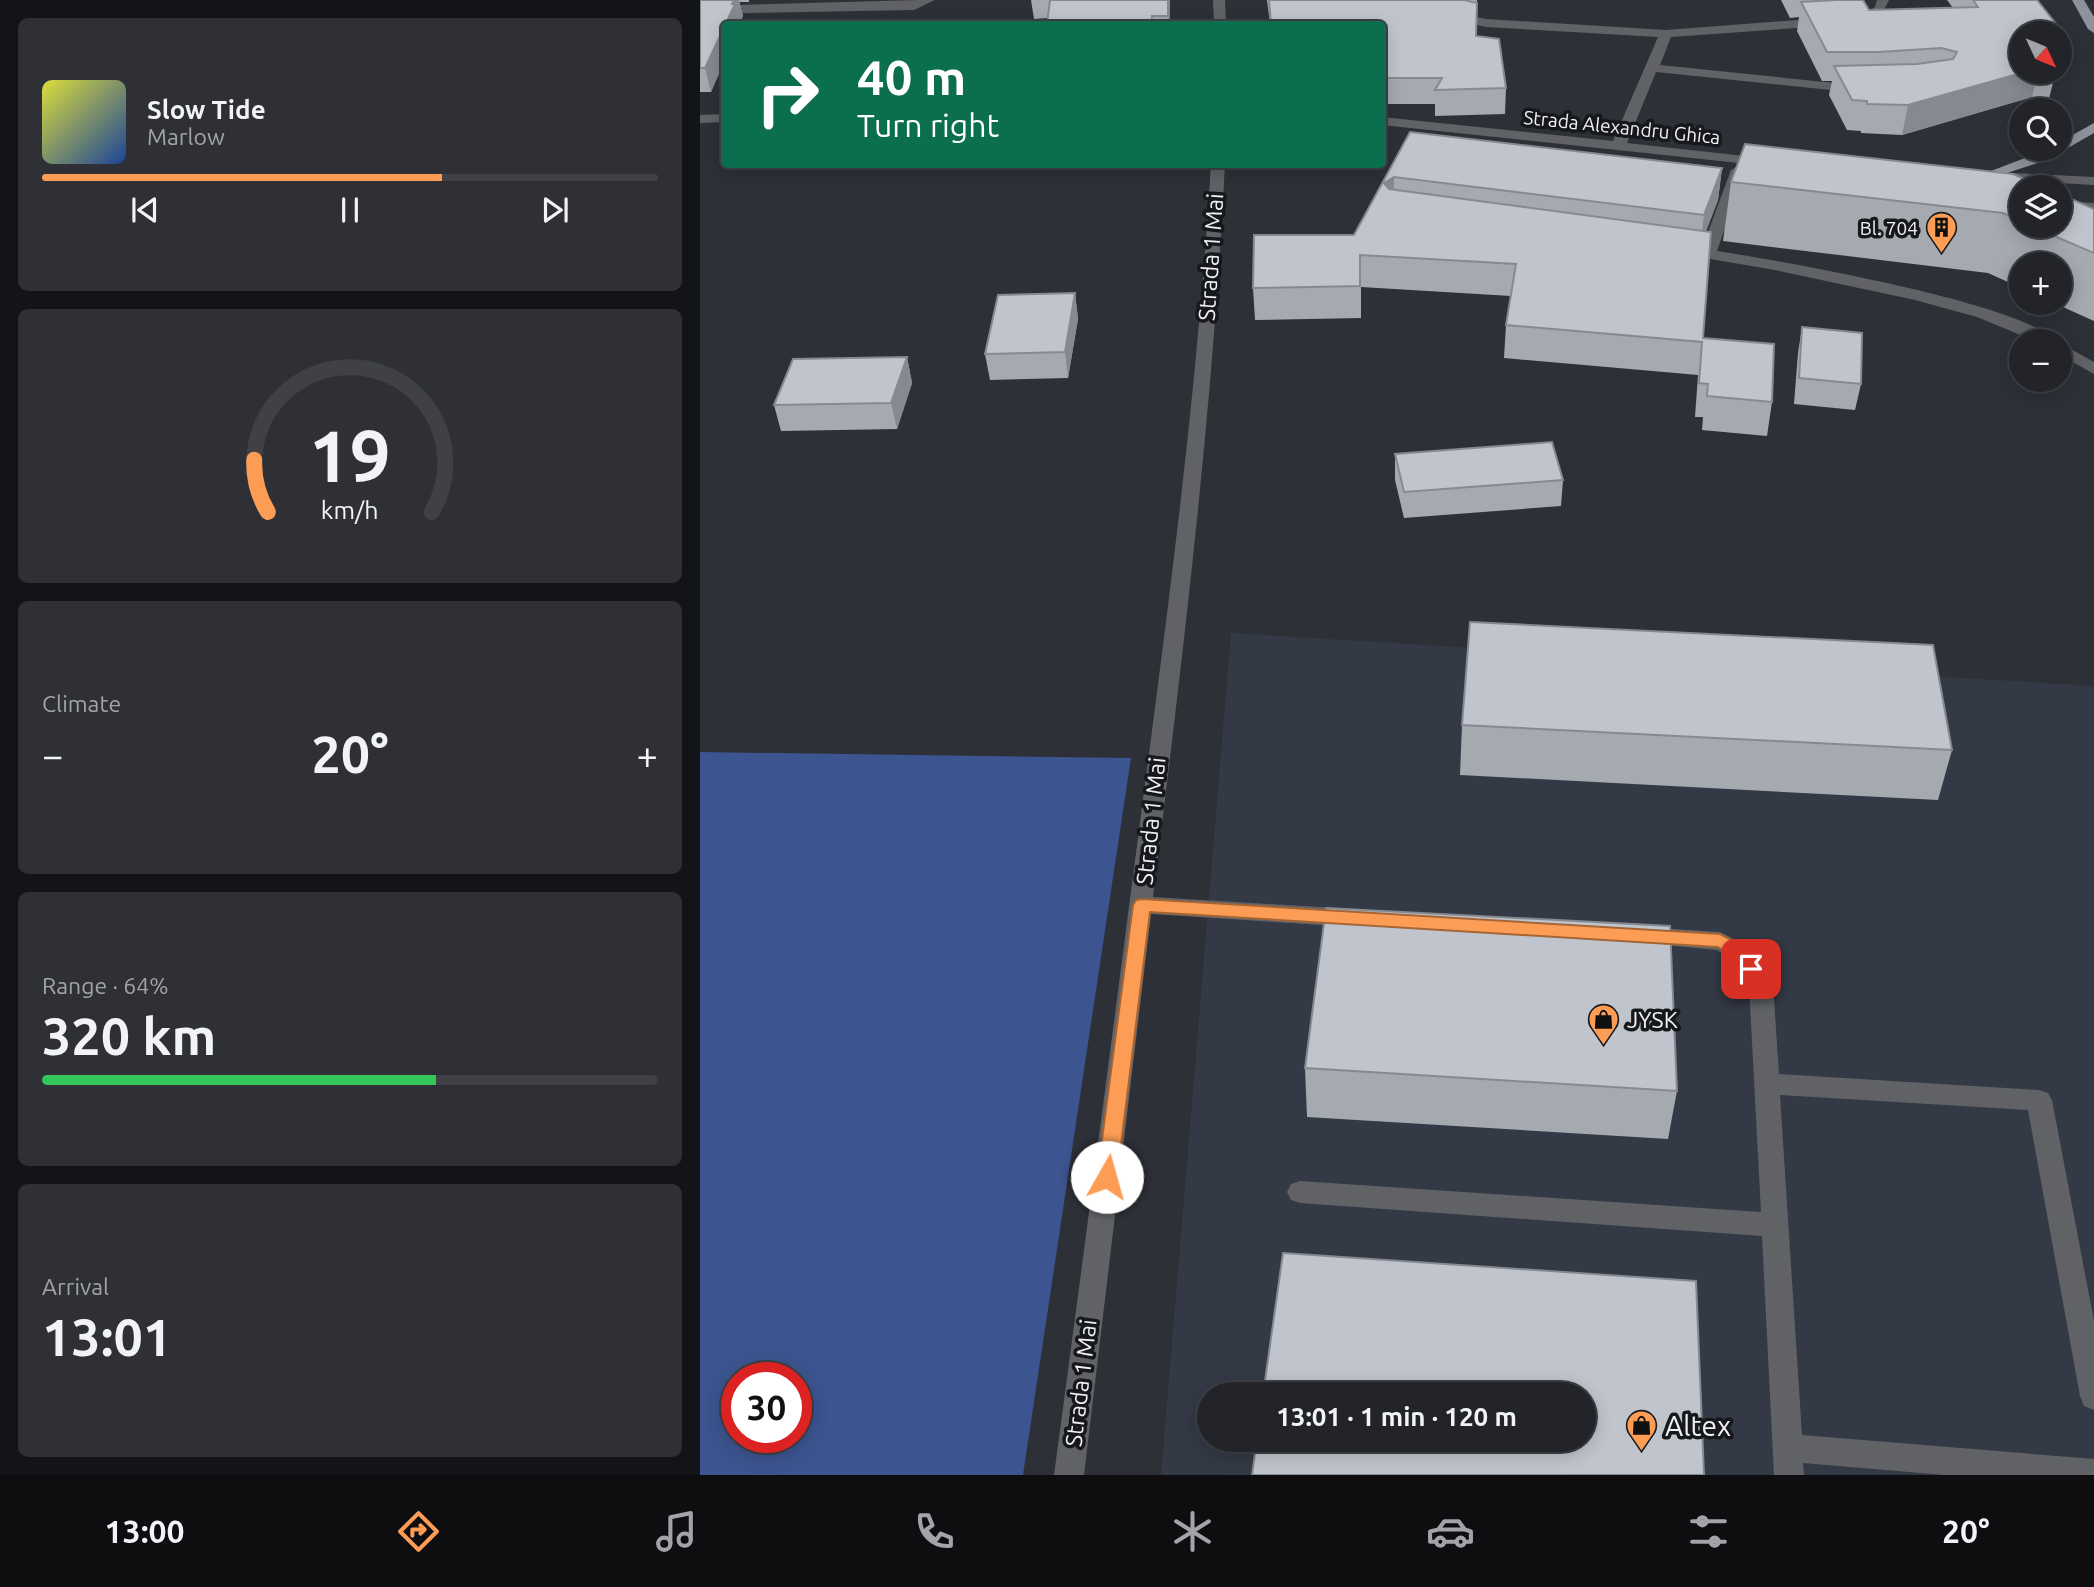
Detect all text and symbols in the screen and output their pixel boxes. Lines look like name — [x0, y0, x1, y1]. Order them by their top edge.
north arrow — [2009, 21, 2072, 84]
map controls — [2009, 21, 2072, 392]
icon: right — [742, 49, 833, 140]
text: 40 m — [857, 49, 966, 104]
text: Slow Tide — [147, 95, 266, 124]
button: search — [2009, 98, 2072, 161]
street label: Strada Alexandru Ghica — [1523, 106, 1721, 148]
text: Turn right — [857, 107, 999, 143]
text: Marlow — [147, 124, 225, 149]
button: layers — [2009, 175, 2072, 238]
icon: previous — [126, 191, 164, 229]
icon: pause — [331, 191, 369, 229]
icon: next — [536, 191, 574, 229]
street label: Strada 1 Mai — [1194, 192, 1227, 322]
building icon: Bl. 704 — [1924, 211, 1958, 255]
place label: Bl. 704 — [1860, 217, 1918, 239]
button: + — [2009, 252, 2072, 315]
button: − — [2009, 329, 2072, 392]
text: 19 — [309, 415, 391, 497]
text: km/h — [321, 496, 379, 524]
text: Climate — [42, 691, 121, 716]
text: 20° — [311, 725, 389, 783]
text: − — [42, 734, 63, 776]
text: + — [637, 734, 658, 776]
street label: Strada 1 Mai — [1131, 756, 1170, 886]
pin — [1721, 939, 1781, 999]
icon: arrive — [1732, 950, 1770, 988]
text: Range · 64% — [42, 973, 169, 998]
shop icon: JYSK — [1587, 1003, 1621, 1047]
text: 320 km — [42, 1007, 216, 1065]
place label: JYSK — [1627, 1007, 1678, 1032]
position arrow — [1070, 1140, 1144, 1214]
text: Arrival — [42, 1274, 109, 1299]
text: 13:01 — [42, 1308, 172, 1366]
street label: Strada 1 Mai — [1060, 1318, 1101, 1448]
speed limit sign: 30 — [721, 1362, 812, 1453]
text: 13:01 · 1 min · 120 m — [1276, 1402, 1517, 1431]
shop icon: Altex — [1625, 1409, 1659, 1453]
place label: Altex — [1665, 1410, 1731, 1441]
icon: directions — [394, 1507, 443, 1556]
icon: music — [652, 1507, 701, 1556]
icon: phone — [910, 1507, 959, 1556]
icon: climate — [1168, 1507, 1217, 1556]
icon: car — [1426, 1507, 1475, 1556]
icon: filters — [1684, 1507, 1733, 1556]
text: 13:00 — [105, 1513, 185, 1549]
text: 20° — [1942, 1513, 1989, 1549]

